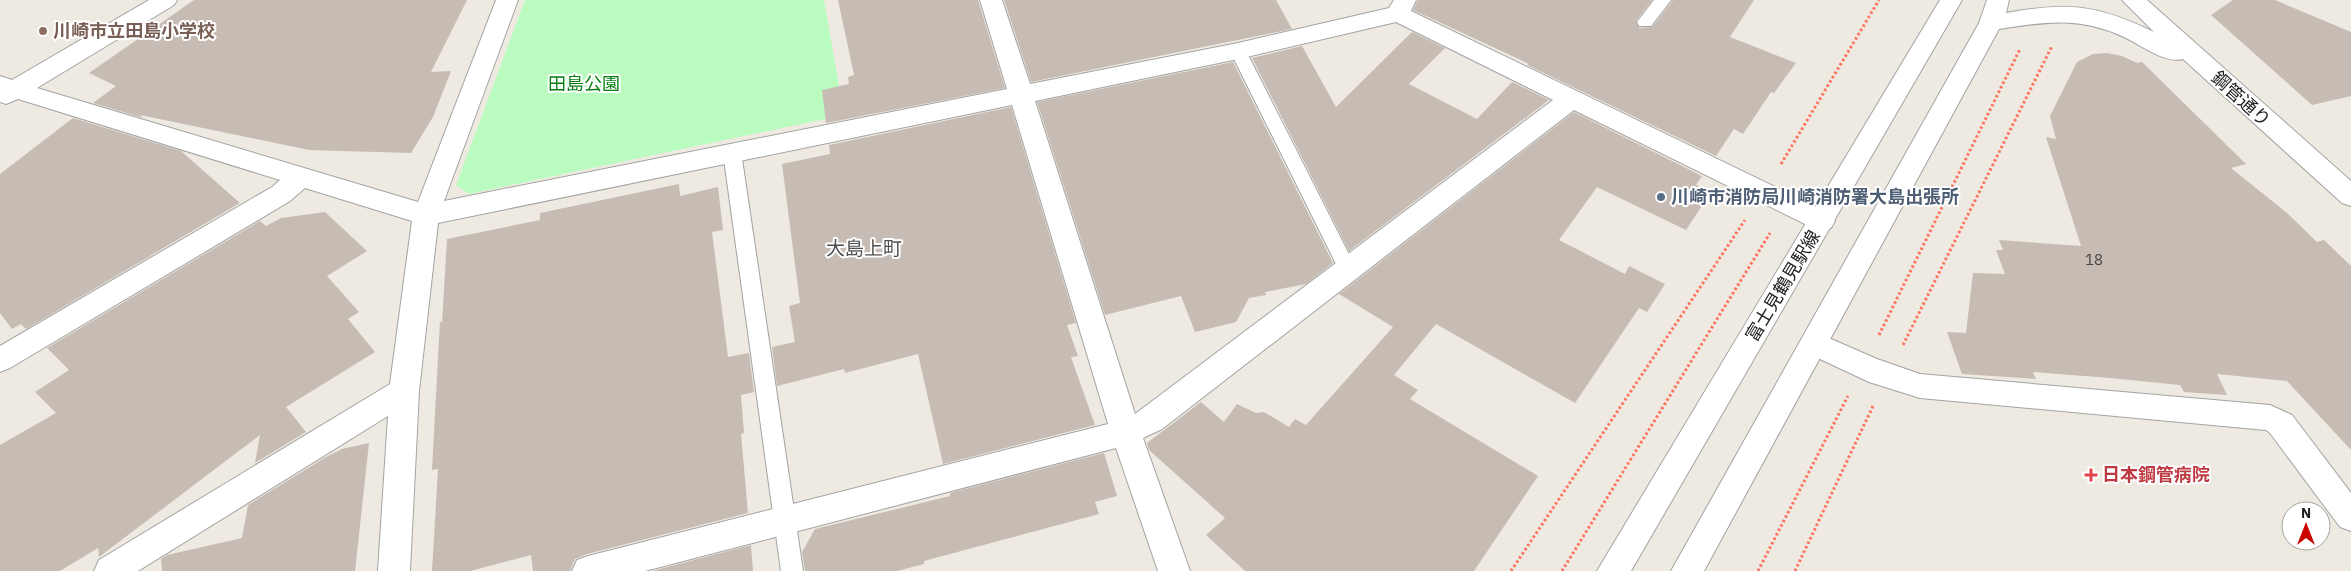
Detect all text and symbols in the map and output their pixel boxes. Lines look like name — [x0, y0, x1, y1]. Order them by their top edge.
place label: 川崎市立田島小学校 — [53, 19, 215, 42]
marker: 川崎市立田島小学校 — [37, 25, 49, 37]
street label: 鋼管通り — [2207, 66, 2276, 131]
park label: 田島公園 — [548, 72, 620, 95]
place label: 川崎市消防局川崎消防署大島出張所 — [1671, 185, 1959, 208]
marker: 川崎市消防局川崎消防署大島出張所 — [1655, 191, 1667, 203]
street label: 富士見鶴見駅線 — [1740, 226, 1825, 346]
district label: 大島上町 — [826, 236, 902, 260]
house number: 18 — [2085, 250, 2103, 269]
place label: 日本鋼管病院 — [2102, 463, 2210, 486]
marker: 日本鋼管病院 — [2084, 468, 2098, 482]
north arrow — [2281, 501, 2331, 551]
text: N — [2301, 504, 2311, 522]

